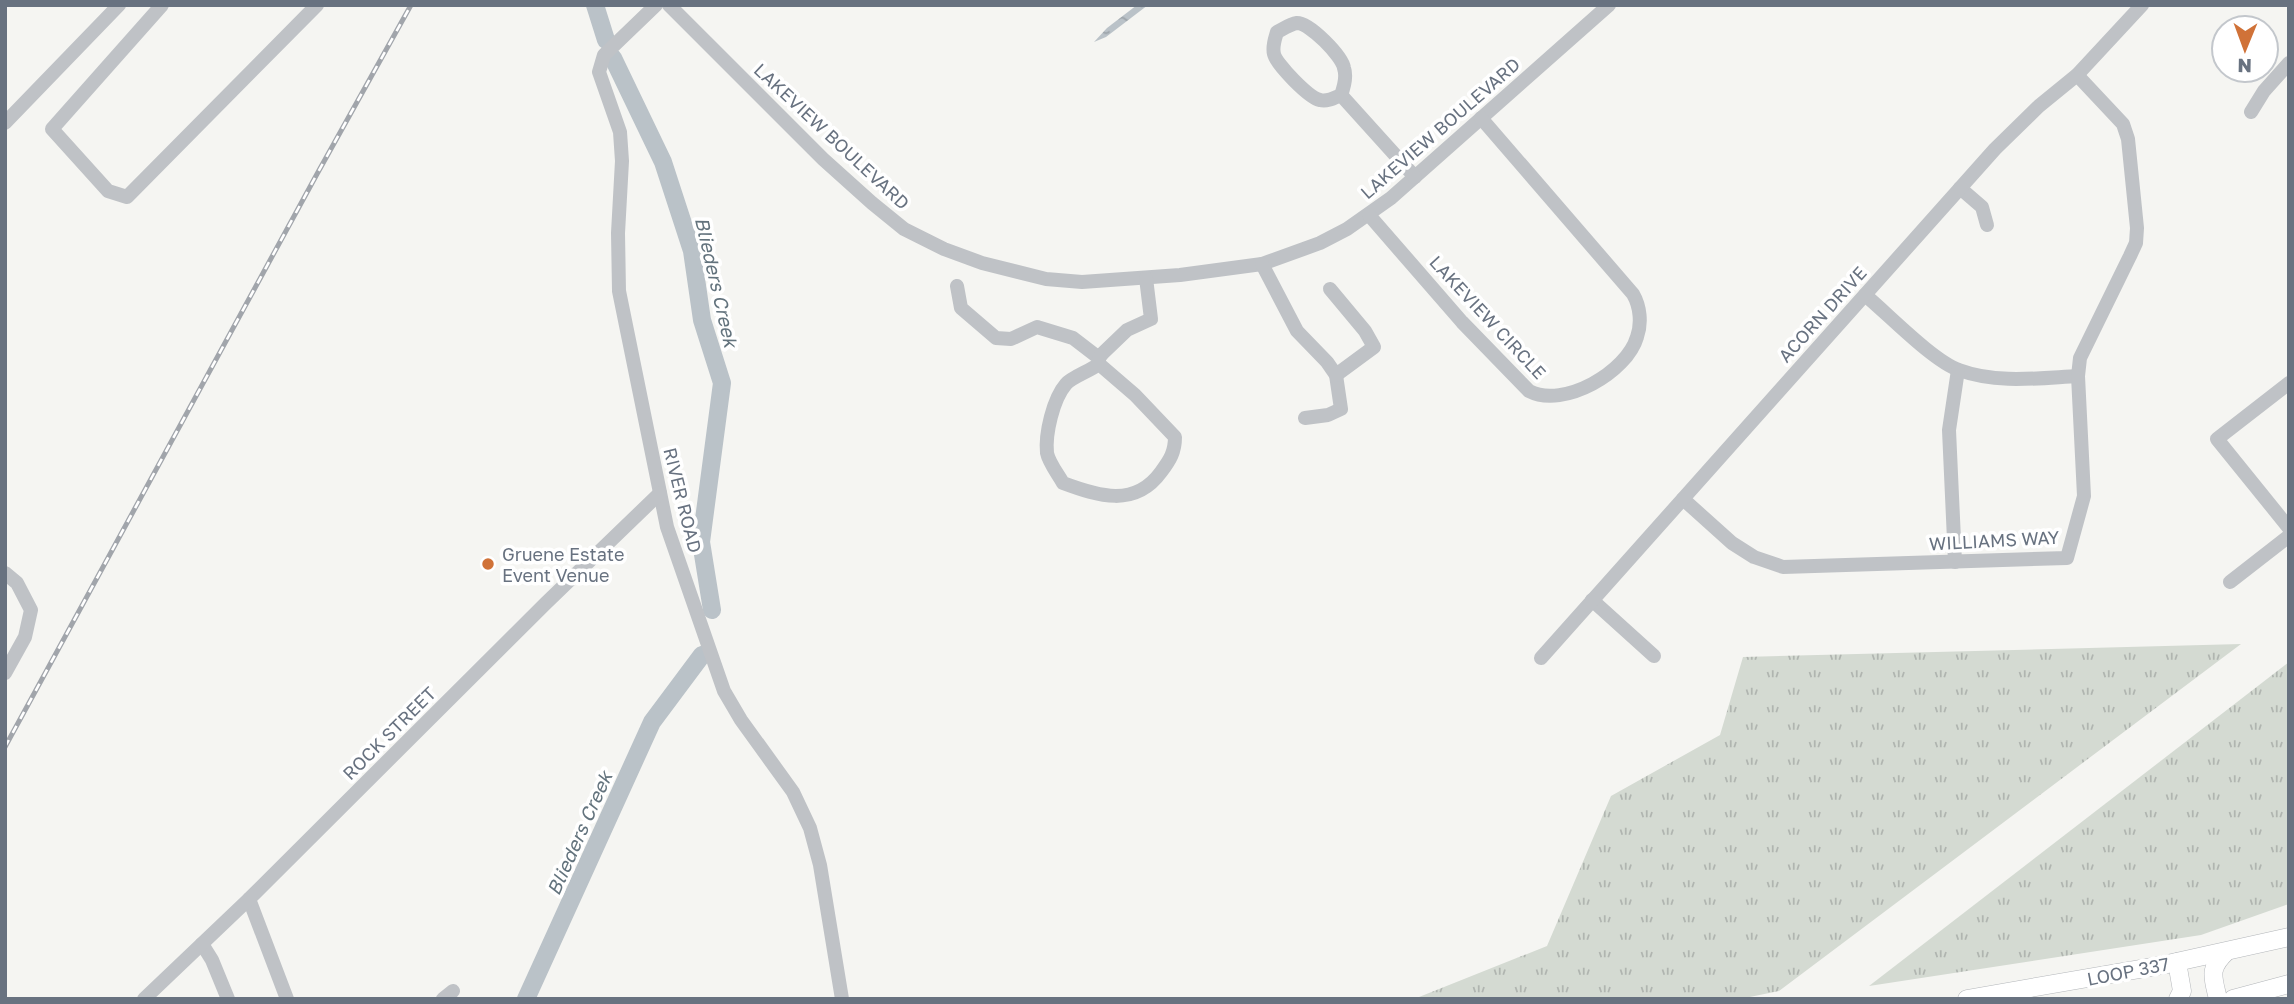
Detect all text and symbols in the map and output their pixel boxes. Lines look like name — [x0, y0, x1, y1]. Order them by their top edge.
north arrow — [2210, 14, 2280, 84]
street label: LAKEVIEW BOULEVARD — [1356, 53, 1524, 203]
text: N — [2237, 55, 2252, 78]
street label: LAKEVIEW BOULEVARD — [750, 58, 914, 214]
water label: Blieders Creek — [691, 215, 744, 351]
street label: LAKEVIEW CIRCLE — [1425, 251, 1551, 383]
street label: ACORN DRIVE — [1773, 262, 1871, 366]
street label: RIVER ROAD — [659, 445, 707, 555]
street label: WILLIAMS WAY — [1928, 526, 2060, 554]
place label: Gruene Estate Event Venue — [502, 543, 624, 586]
marker: Gruene Estate Event Venue — [480, 556, 496, 572]
street label: ROCK STREET — [338, 682, 440, 784]
water label: Blieders Creek — [541, 766, 617, 898]
street label: LOOP 337 — [2085, 952, 2171, 990]

